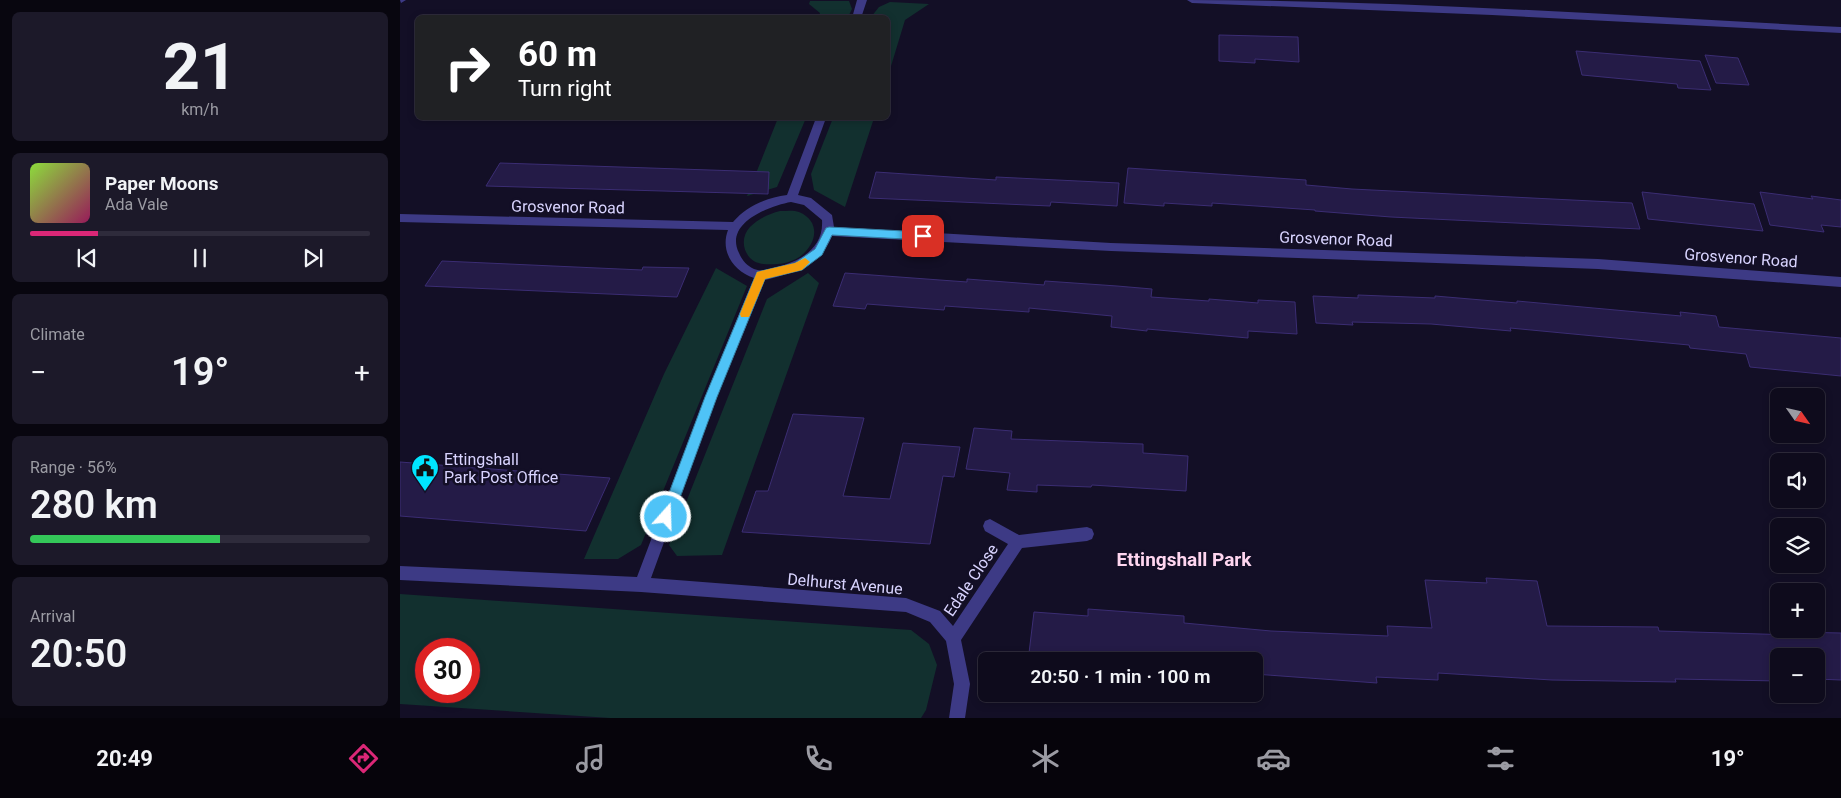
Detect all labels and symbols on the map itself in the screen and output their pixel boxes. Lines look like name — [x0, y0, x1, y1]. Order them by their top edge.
street label: Grosvenor Road — [511, 197, 625, 217]
pin — [902, 215, 944, 257]
street label: Grosvenor Road — [1279, 228, 1393, 250]
street label: Grosvenor Road — [1684, 245, 1798, 271]
north arrow — [1770, 388, 1825, 442]
place label: Ettingshall Park Post Office — [444, 450, 558, 487]
public building icon: Ettingshall Park Post Office — [410, 453, 440, 492]
position arrow — [639, 490, 691, 542]
street label: Edale Close — [940, 540, 1002, 620]
district label: Ettingshall Park — [1117, 548, 1252, 571]
street label: Delhurst Avenue — [787, 569, 903, 599]
speed limit sign: 30 — [415, 638, 480, 703]

